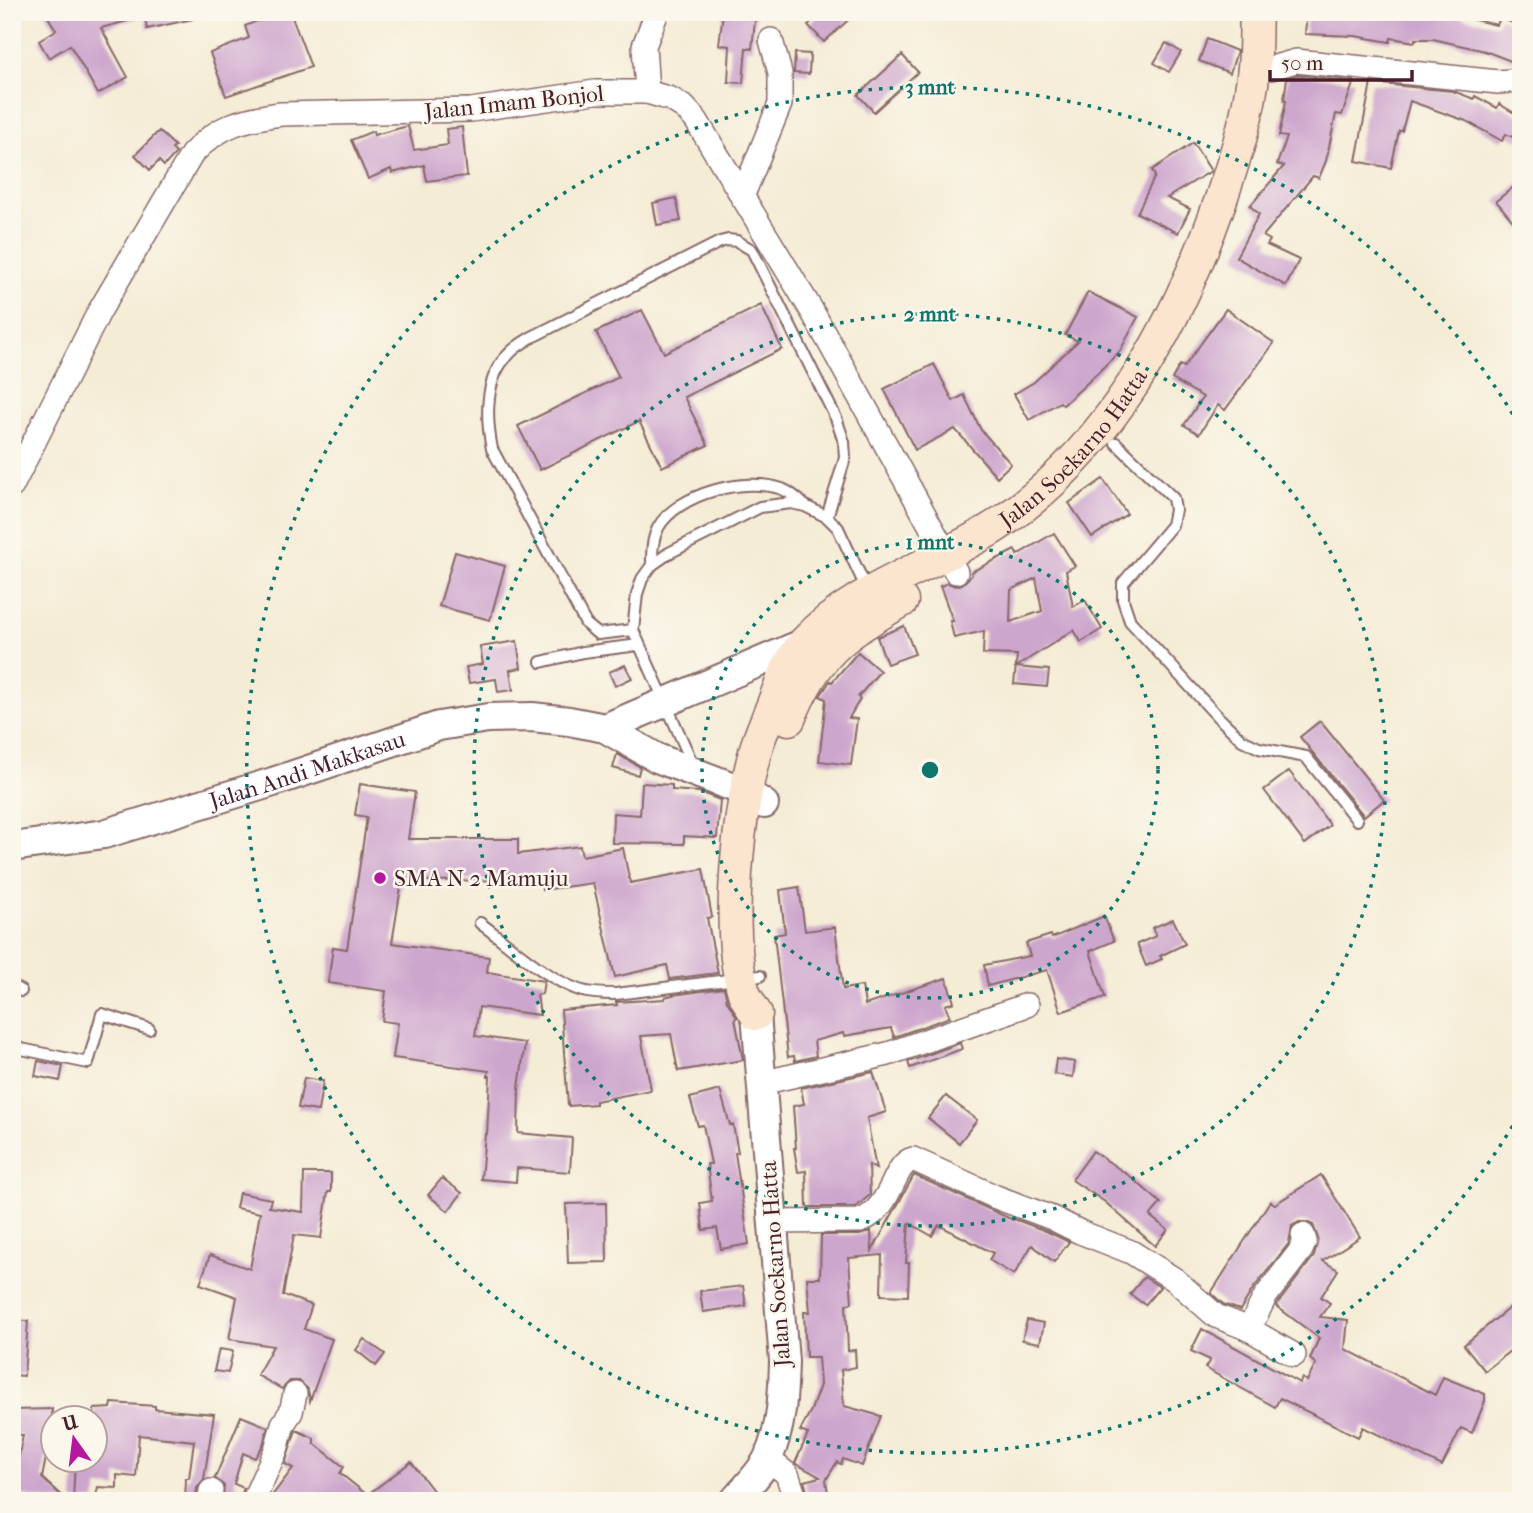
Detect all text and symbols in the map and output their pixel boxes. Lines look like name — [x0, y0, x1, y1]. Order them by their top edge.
scale bar — [1270, 38, 1412, 82]
text: 50 m — [1281, 51, 1324, 75]
text: 3 mnt — [905, 75, 956, 99]
street label: Jalan Imam Bonjol — [421, 80, 606, 126]
text: 2 mnt — [904, 302, 957, 326]
street label: Jalan Soekarno Hatta — [993, 364, 1153, 535]
text: 1 mnt — [906, 530, 955, 554]
street label: Jalan Andi Makkasau — [204, 725, 409, 815]
centre of rings — [918, 758, 942, 782]
place label: SMA N 2 Mamuju — [394, 865, 568, 892]
marker: SMA N 2 Mamuju — [372, 870, 388, 886]
street label: Jalan Soekarno Hatta — [755, 1160, 796, 1370]
north arrow — [38, 1404, 108, 1474]
text: U — [59, 1411, 80, 1436]

